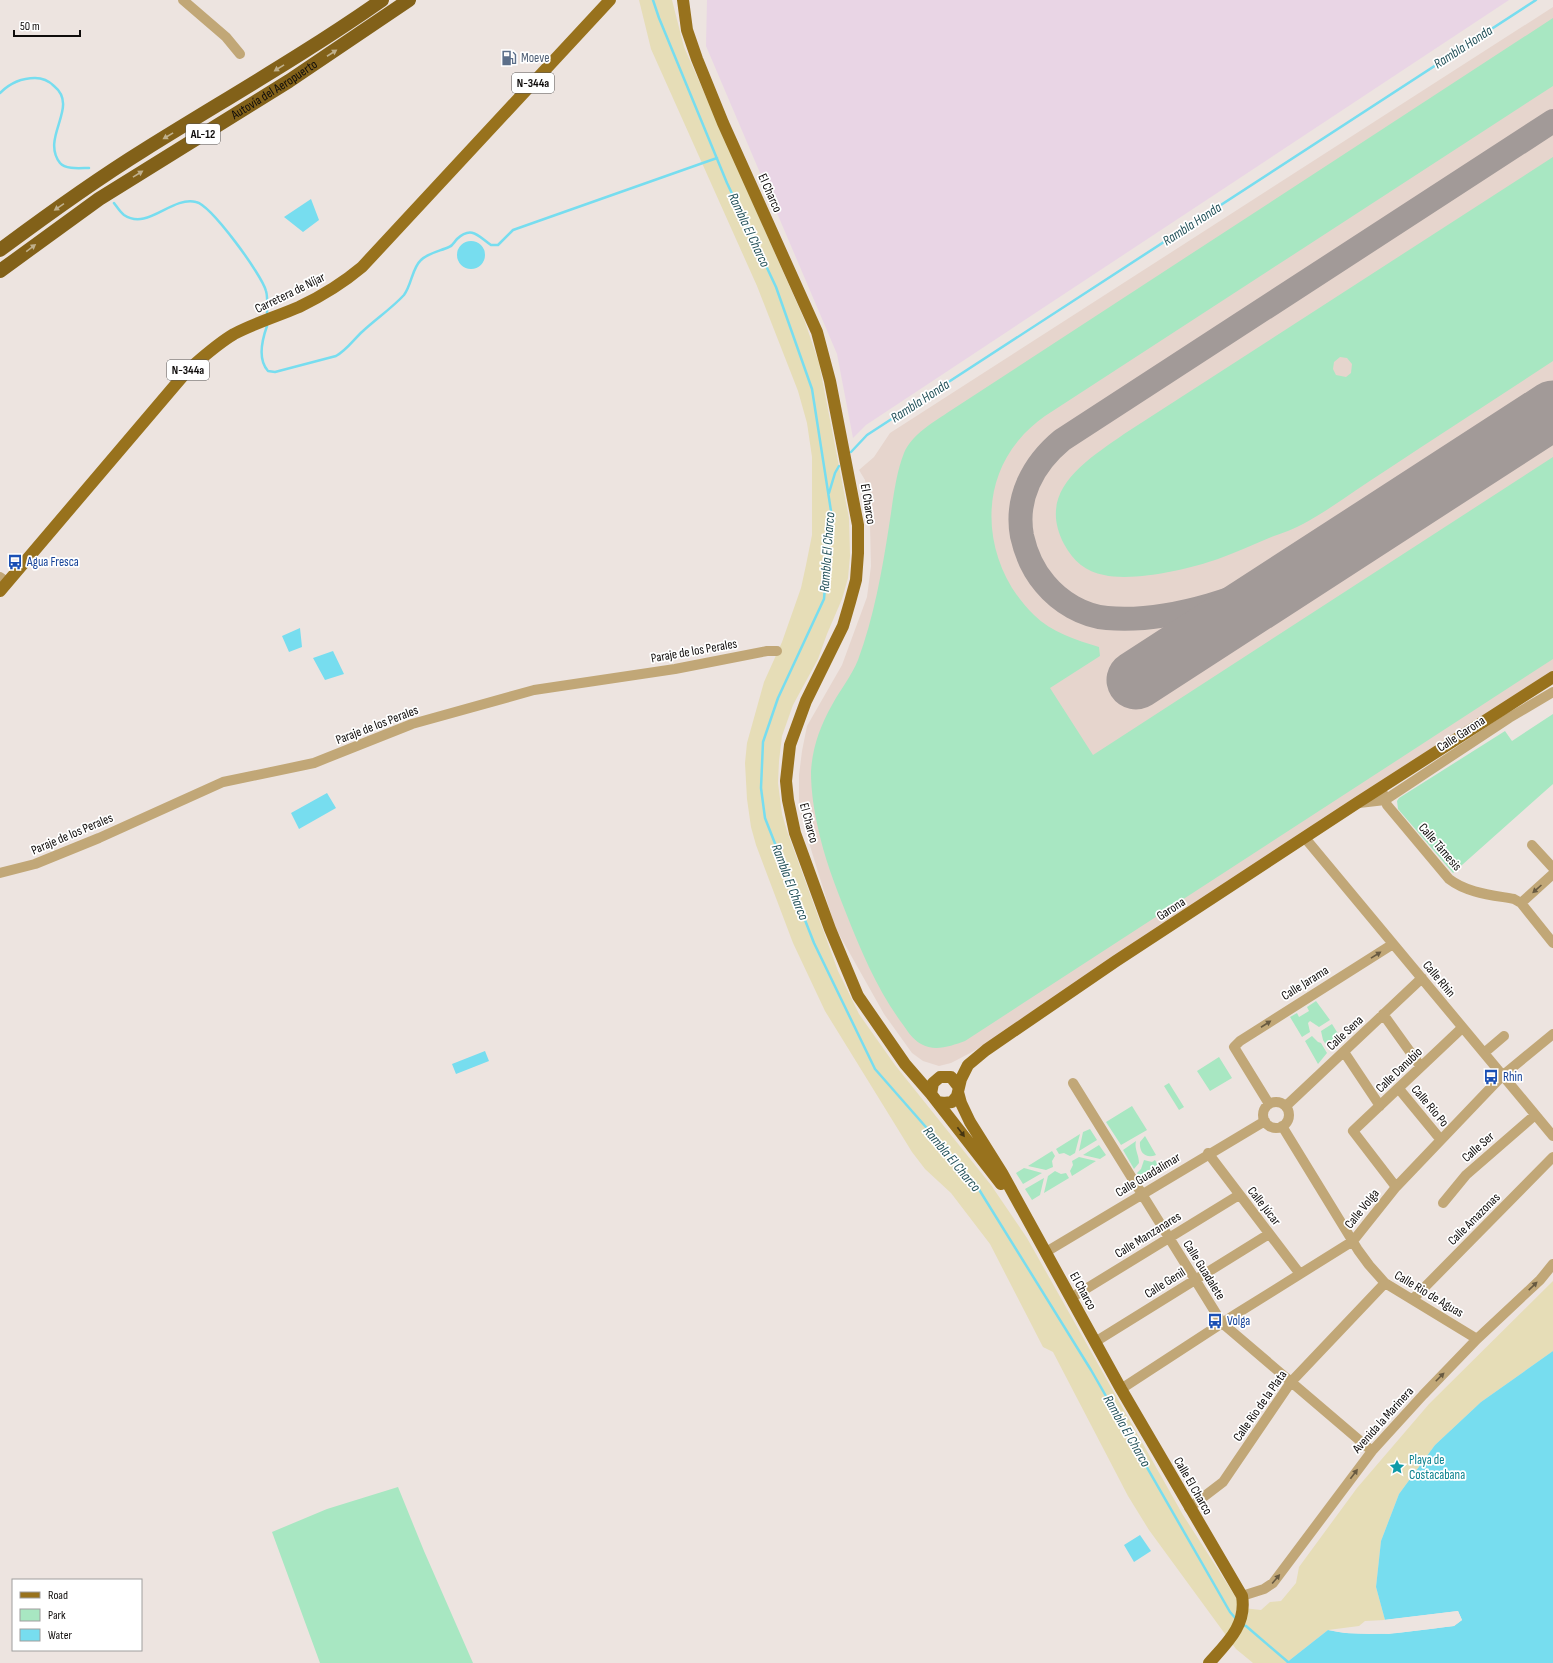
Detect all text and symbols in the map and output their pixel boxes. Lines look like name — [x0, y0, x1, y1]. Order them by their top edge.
scale bar — [14, 12, 80, 38]
text: 50 m — [20, 19, 40, 34]
water label: Rambla Honda — [1430, 22, 1496, 72]
fuel station icon: Moeve — [500, 49, 518, 67]
one-way arrow — [326, 50, 338, 57]
place label: Moeve — [521, 50, 549, 66]
street label: Autovía del Aeropuerto — [227, 56, 320, 123]
one-way arrow — [274, 64, 284, 72]
road number: N-344a — [512, 73, 554, 93]
road number: AL-12 — [186, 124, 220, 144]
one-way arrow — [162, 132, 174, 139]
one-way arrow — [133, 170, 143, 178]
street label: El Charco — [754, 171, 786, 215]
water label: Rambla El Charco — [724, 190, 774, 270]
water label: Rambla Honda — [1159, 199, 1225, 249]
one-way arrow — [53, 203, 65, 210]
one-way arrow — [26, 244, 36, 252]
street label: Carretera de Níjar — [252, 269, 328, 317]
road number: N-344a — [167, 360, 209, 380]
water label: Rambla Honda — [887, 376, 953, 426]
street label: El Charco — [857, 483, 879, 525]
water label: Rambla El Charco — [816, 511, 838, 593]
bus stop icon: Agua Fresca — [6, 553, 24, 571]
place label: Agua Fresca — [26, 554, 79, 570]
street label: Paraje de los Perales — [650, 635, 739, 666]
street label: Paraje de los Perales — [333, 702, 421, 748]
street label: Calle Garona — [1434, 713, 1488, 755]
street label: El Charco — [796, 801, 822, 845]
street label: Paraje de los Perales — [29, 809, 116, 858]
street label: Calle Támesis — [1415, 820, 1465, 874]
water label: Rambla El Charco — [768, 842, 812, 923]
one-way arrow — [1532, 884, 1542, 894]
street label: Garona — [1154, 894, 1188, 924]
one-way arrow — [1371, 951, 1381, 959]
street label: Calle Rhin — [1419, 957, 1459, 1001]
street label: Calle Jarama — [1278, 962, 1332, 1004]
street label: Calle Sena — [1323, 1012, 1367, 1054]
one-way arrow — [1261, 1020, 1271, 1028]
street label: Calle Danubio — [1372, 1044, 1426, 1096]
bus stop icon: Rhin — [1482, 1068, 1500, 1086]
place label: Rhin — [1503, 1069, 1523, 1085]
street label: Calle Rio Po — [1408, 1082, 1452, 1130]
water label: Rambla El Charco — [920, 1123, 985, 1195]
one-way arrow — [957, 1127, 965, 1137]
street label: Calle Ser — [1459, 1128, 1498, 1165]
street label: Calle Guadalimar — [1113, 1149, 1184, 1201]
street label: Calle Júcar — [1244, 1183, 1284, 1229]
street label: Calle Volga — [1341, 1186, 1383, 1232]
street label: Calle Amazonas — [1444, 1189, 1504, 1249]
street label: Calle Manzanares — [1112, 1208, 1184, 1262]
street label: Calle Guadalete — [1179, 1237, 1229, 1303]
street label: Calle Genil — [1142, 1264, 1188, 1302]
street label: Calle Rio de Aguas — [1392, 1267, 1467, 1321]
street label: El Charco — [1066, 1269, 1100, 1313]
one-way arrow — [1528, 1281, 1538, 1291]
bus stop icon: Volga — [1206, 1312, 1224, 1330]
place label: Volga — [1227, 1313, 1250, 1329]
street label: Calle Rio de la Plata — [1230, 1367, 1290, 1445]
one-way arrow — [1435, 1372, 1445, 1382]
street label: Avenida la Marinera — [1348, 1384, 1417, 1457]
water label: Rambla El Charco — [1100, 1392, 1155, 1470]
place label: Playa de Costacabana — [1409, 1452, 1465, 1483]
street label: Calle El Charco — [1170, 1454, 1216, 1518]
place icon: Playa de Costacabana — [1388, 1458, 1406, 1476]
one-way arrow — [1349, 1469, 1358, 1480]
one-way arrow — [1272, 1573, 1281, 1584]
legend — [12, 1579, 142, 1651]
text: Road — [48, 1588, 68, 1603]
text: Park — [48, 1608, 66, 1623]
text: Water — [48, 1628, 72, 1643]

